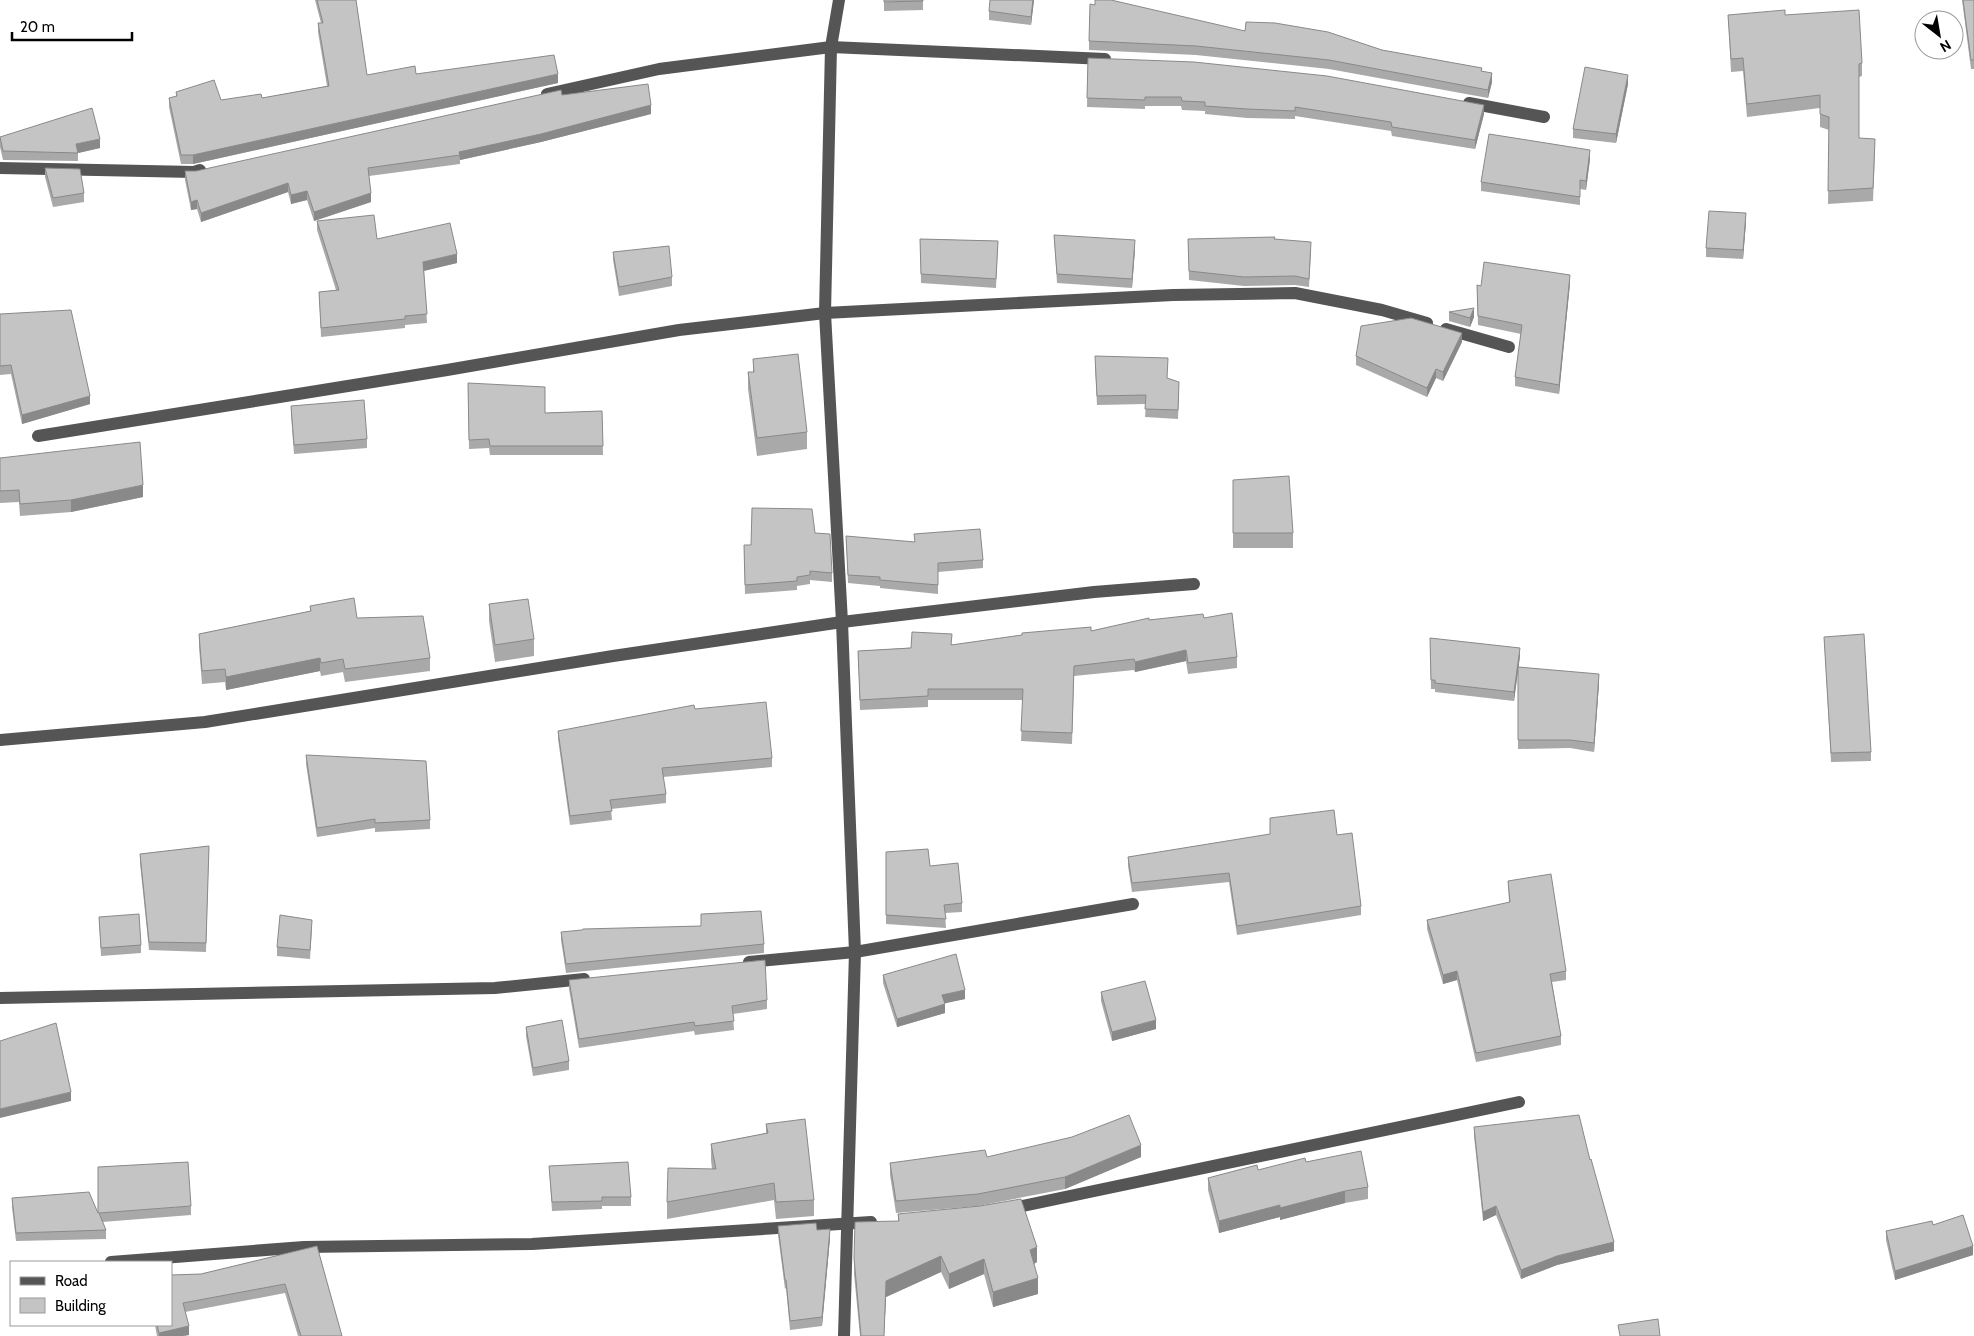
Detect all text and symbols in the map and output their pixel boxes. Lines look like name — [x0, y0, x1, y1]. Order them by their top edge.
scale bar — [12, 10, 132, 42]
north arrow — [1914, 10, 1964, 60]
text: 20 m — [20, 18, 55, 36]
text: N — [1937, 36, 1955, 56]
legend — [10, 1261, 172, 1326]
text: Road — [55, 1272, 88, 1290]
text: Building — [55, 1297, 106, 1315]

